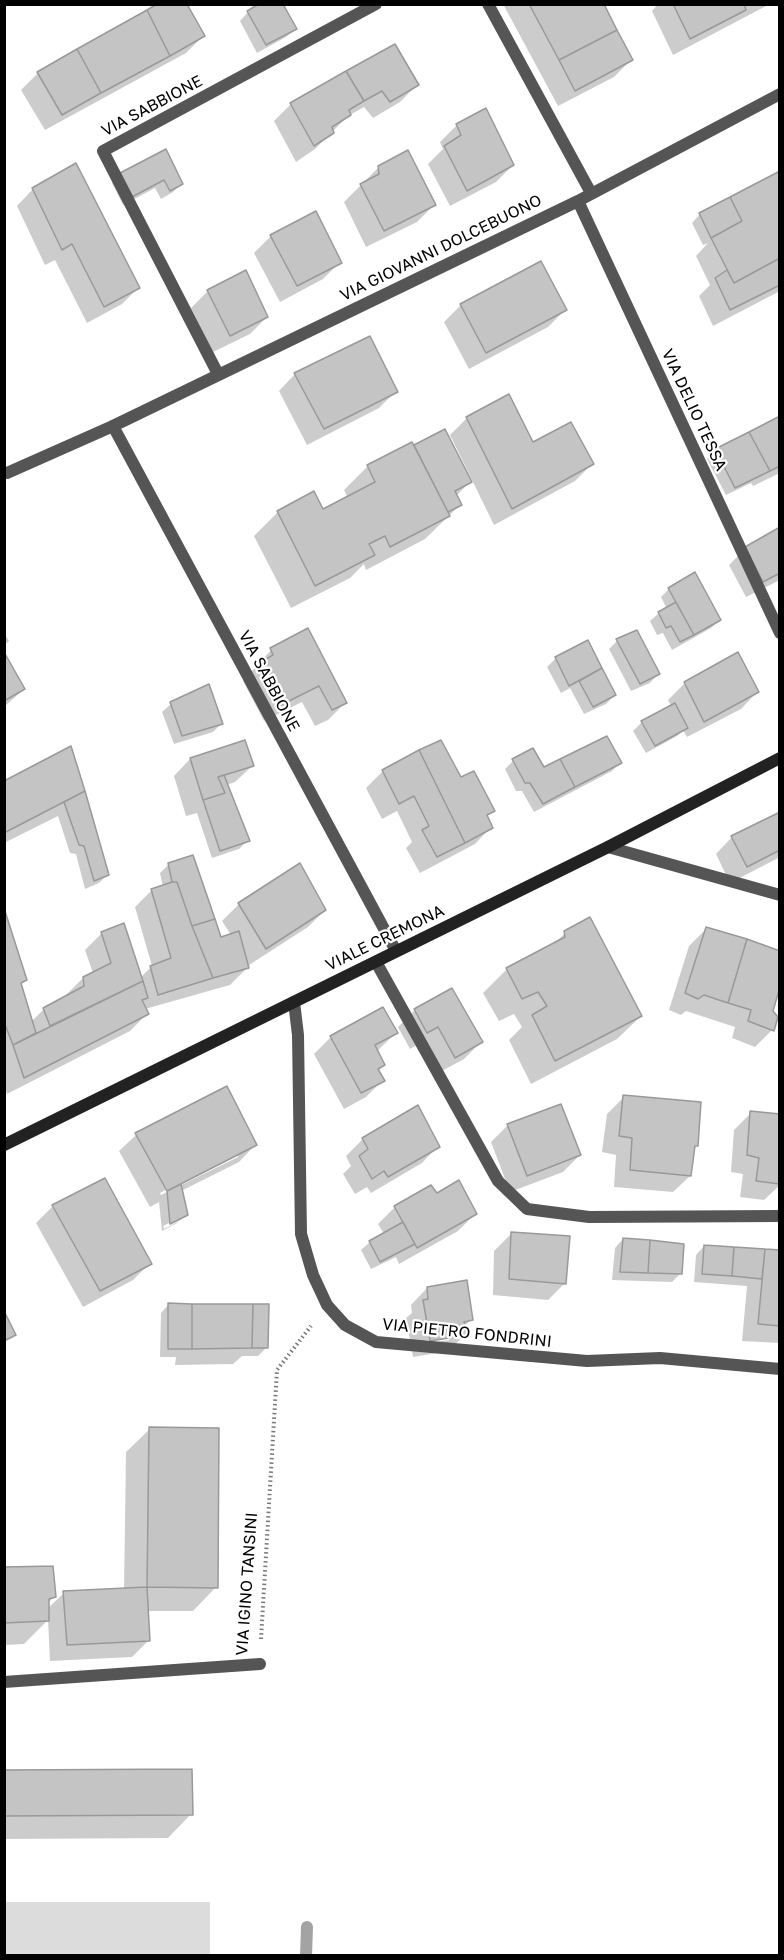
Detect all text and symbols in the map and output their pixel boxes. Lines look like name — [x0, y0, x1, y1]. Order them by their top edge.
street label: VIA SABBIONE — [98, 71, 206, 141]
street label: VIA GIOVANNI DOLCEBUONO — [337, 191, 545, 305]
street label: VIA DELIO TESSA — [657, 346, 731, 474]
street label: VIA SABBIONE — [234, 627, 304, 735]
street label: VIALE CREMONA — [323, 901, 447, 975]
street label: VIA PIETRO FONDRINI — [381, 1315, 553, 1351]
street label: VIA IGINO TANSINI — [232, 1512, 262, 1656]

